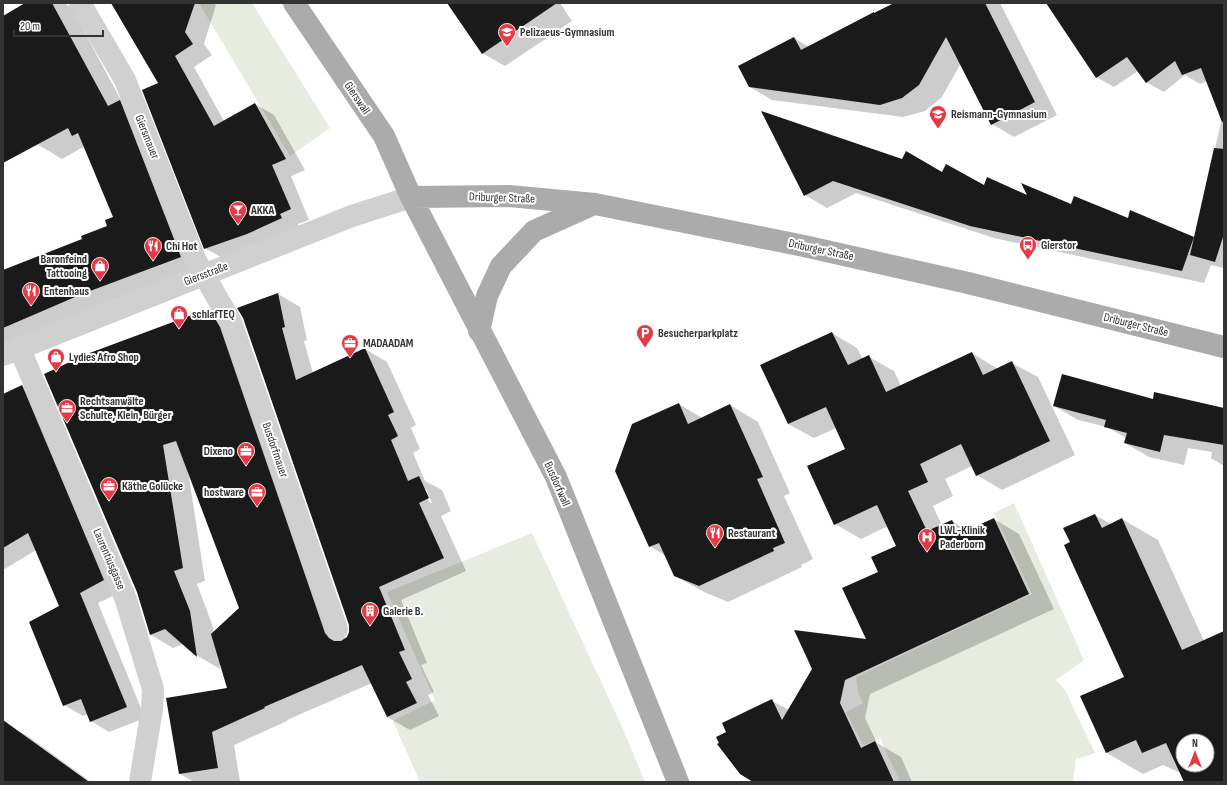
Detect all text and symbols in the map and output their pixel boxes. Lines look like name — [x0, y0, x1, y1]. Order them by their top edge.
scale bar — [14, 12, 103, 38]
text: 20 m — [20, 19, 40, 34]
school or university icon: Pelizaeus-Gymnasium — [497, 22, 517, 47]
place label: Pelizaeus-Gymnasium — [520, 25, 614, 40]
street label: Gierswall — [341, 79, 373, 117]
school or university icon: Reismann-Gymnasium — [928, 104, 948, 129]
place label: Reismann-Gymnasium — [951, 107, 1047, 122]
street label: Giersmauer — [131, 113, 163, 162]
street label: Driburger Straße — [469, 189, 535, 207]
bar icon: AKKA — [228, 200, 248, 225]
place label: AKKA — [250, 203, 274, 218]
bus stop icon: Gierstor — [1018, 235, 1038, 260]
restaurant icon: Chi Hot — [143, 236, 163, 261]
street label: Driburger Straße — [787, 236, 855, 264]
place label: Gierstor — [1041, 238, 1076, 253]
place label: Chi Hot — [166, 239, 197, 254]
place label: Baronfeind Tattooing — [41, 252, 87, 281]
shop icon: Baronfeind Tattooing — [90, 256, 110, 281]
street label: Giersstraße — [182, 259, 230, 289]
restaurant icon: Entenhaus — [21, 281, 41, 306]
place label: Entenhaus — [44, 284, 89, 299]
shop icon: schlafTEQ — [169, 304, 189, 329]
place label: schlafTEQ — [192, 307, 235, 322]
street label: Driburger Straße — [1102, 310, 1170, 340]
parking icon: Besucherparkplatz — [635, 323, 655, 348]
place label: Besucherparkplatz — [658, 326, 738, 341]
office icon: MADAADAM — [340, 333, 360, 358]
place label: MADAADAM — [363, 336, 414, 351]
shop icon: Lydies Afro Shop — [46, 347, 66, 372]
place label: Lydies Afro Shop — [69, 350, 139, 365]
place label: Rechtsanwälte Schulte, Klein, Bürger — [80, 394, 172, 423]
office icon: Rechtsanwälte Schulte, Klein, Bürger — [57, 398, 77, 423]
street label: Busdorfmauer — [259, 420, 292, 480]
office icon: Dixeno — [236, 441, 256, 466]
place label: Dixeno — [204, 444, 233, 459]
street label: Busdorfwall — [541, 459, 573, 509]
office icon: Käthe Golücke — [99, 476, 119, 501]
place label: Käthe Golücke — [122, 479, 183, 494]
office icon: hostware — [247, 482, 267, 507]
place label: hostware — [204, 485, 244, 500]
restaurant icon: Restaurant — [705, 523, 725, 548]
place label: LWL-Klinik Paderborn — [940, 523, 985, 552]
street label: Laurentiusgasse — [89, 526, 129, 592]
place label: Restaurant — [728, 526, 775, 541]
hospital icon: LWL-Klinik Paderborn — [917, 527, 937, 552]
building icon: Galerie B. — [360, 601, 380, 626]
place label: Galerie B. — [383, 604, 423, 619]
north arrow — [1175, 733, 1215, 773]
text: N — [1192, 737, 1198, 750]

